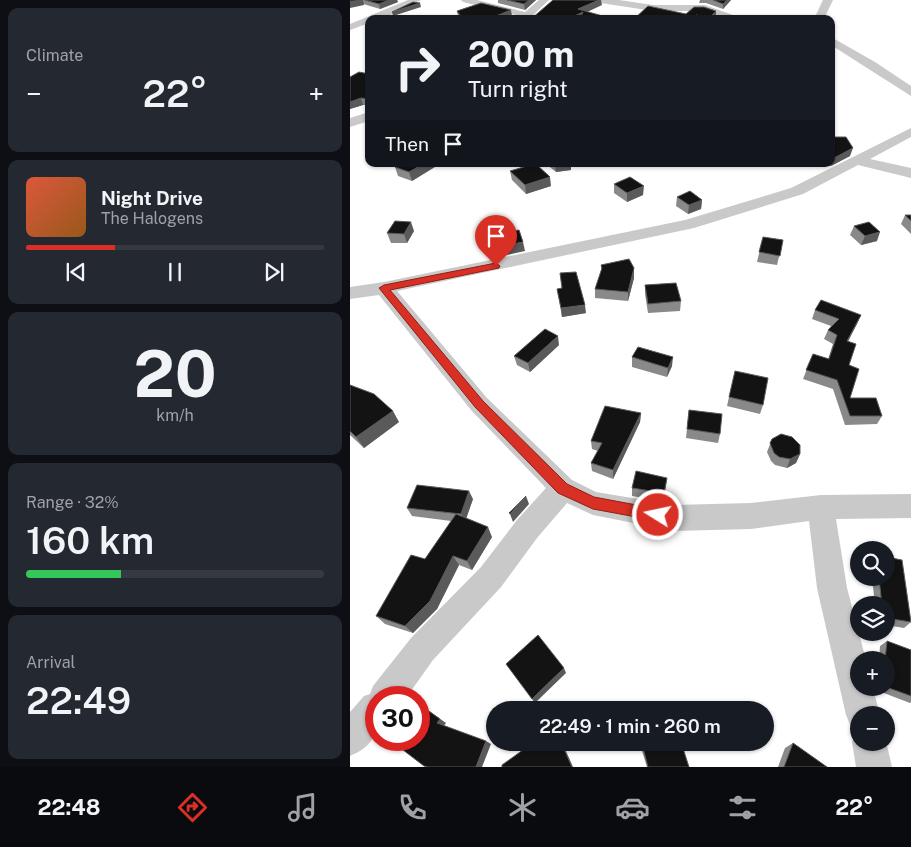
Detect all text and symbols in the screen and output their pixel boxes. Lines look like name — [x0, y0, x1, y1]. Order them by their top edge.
text: 200 m — [468, 34, 574, 75]
icon: right — [385, 35, 450, 100]
text: Climate — [26, 46, 83, 65]
text: 22° — [143, 71, 207, 116]
text: Turn right — [468, 76, 568, 102]
text: − — [26, 77, 42, 110]
text: + — [308, 77, 324, 110]
icon: arrive — [439, 130, 467, 158]
text: Then — [385, 133, 429, 155]
text: Night Drive — [101, 187, 203, 209]
text: The Halogens — [101, 209, 203, 228]
pin — [475, 215, 517, 266]
icon: arrive — [482, 222, 510, 250]
icon: previous — [62, 258, 90, 286]
icon: pause — [161, 258, 189, 286]
icon: next — [260, 258, 288, 286]
text: 20 — [133, 335, 217, 412]
text: km/h — [156, 406, 194, 425]
position arrow — [631, 488, 683, 540]
text: Range · 32% — [26, 493, 119, 512]
text: 160 km — [26, 518, 154, 563]
map controls — [850, 541, 895, 751]
button: search — [850, 541, 895, 586]
button: layers — [850, 596, 895, 641]
button: + — [850, 651, 895, 696]
text: Arrival — [26, 653, 75, 672]
text: 22:49 — [26, 678, 131, 723]
speed limit sign: 30 — [365, 686, 430, 751]
button: − — [850, 706, 895, 751]
text: 22:49 · 1 min · 260 m — [539, 715, 721, 737]
icon: directions — [175, 790, 210, 825]
icon: music — [285, 790, 320, 825]
icon: phone — [395, 790, 430, 825]
icon: climate — [505, 790, 540, 825]
icon: car — [615, 790, 650, 825]
icon: filters — [725, 790, 760, 825]
text: 22:48 — [37, 794, 100, 820]
text: 22° — [835, 794, 874, 820]

